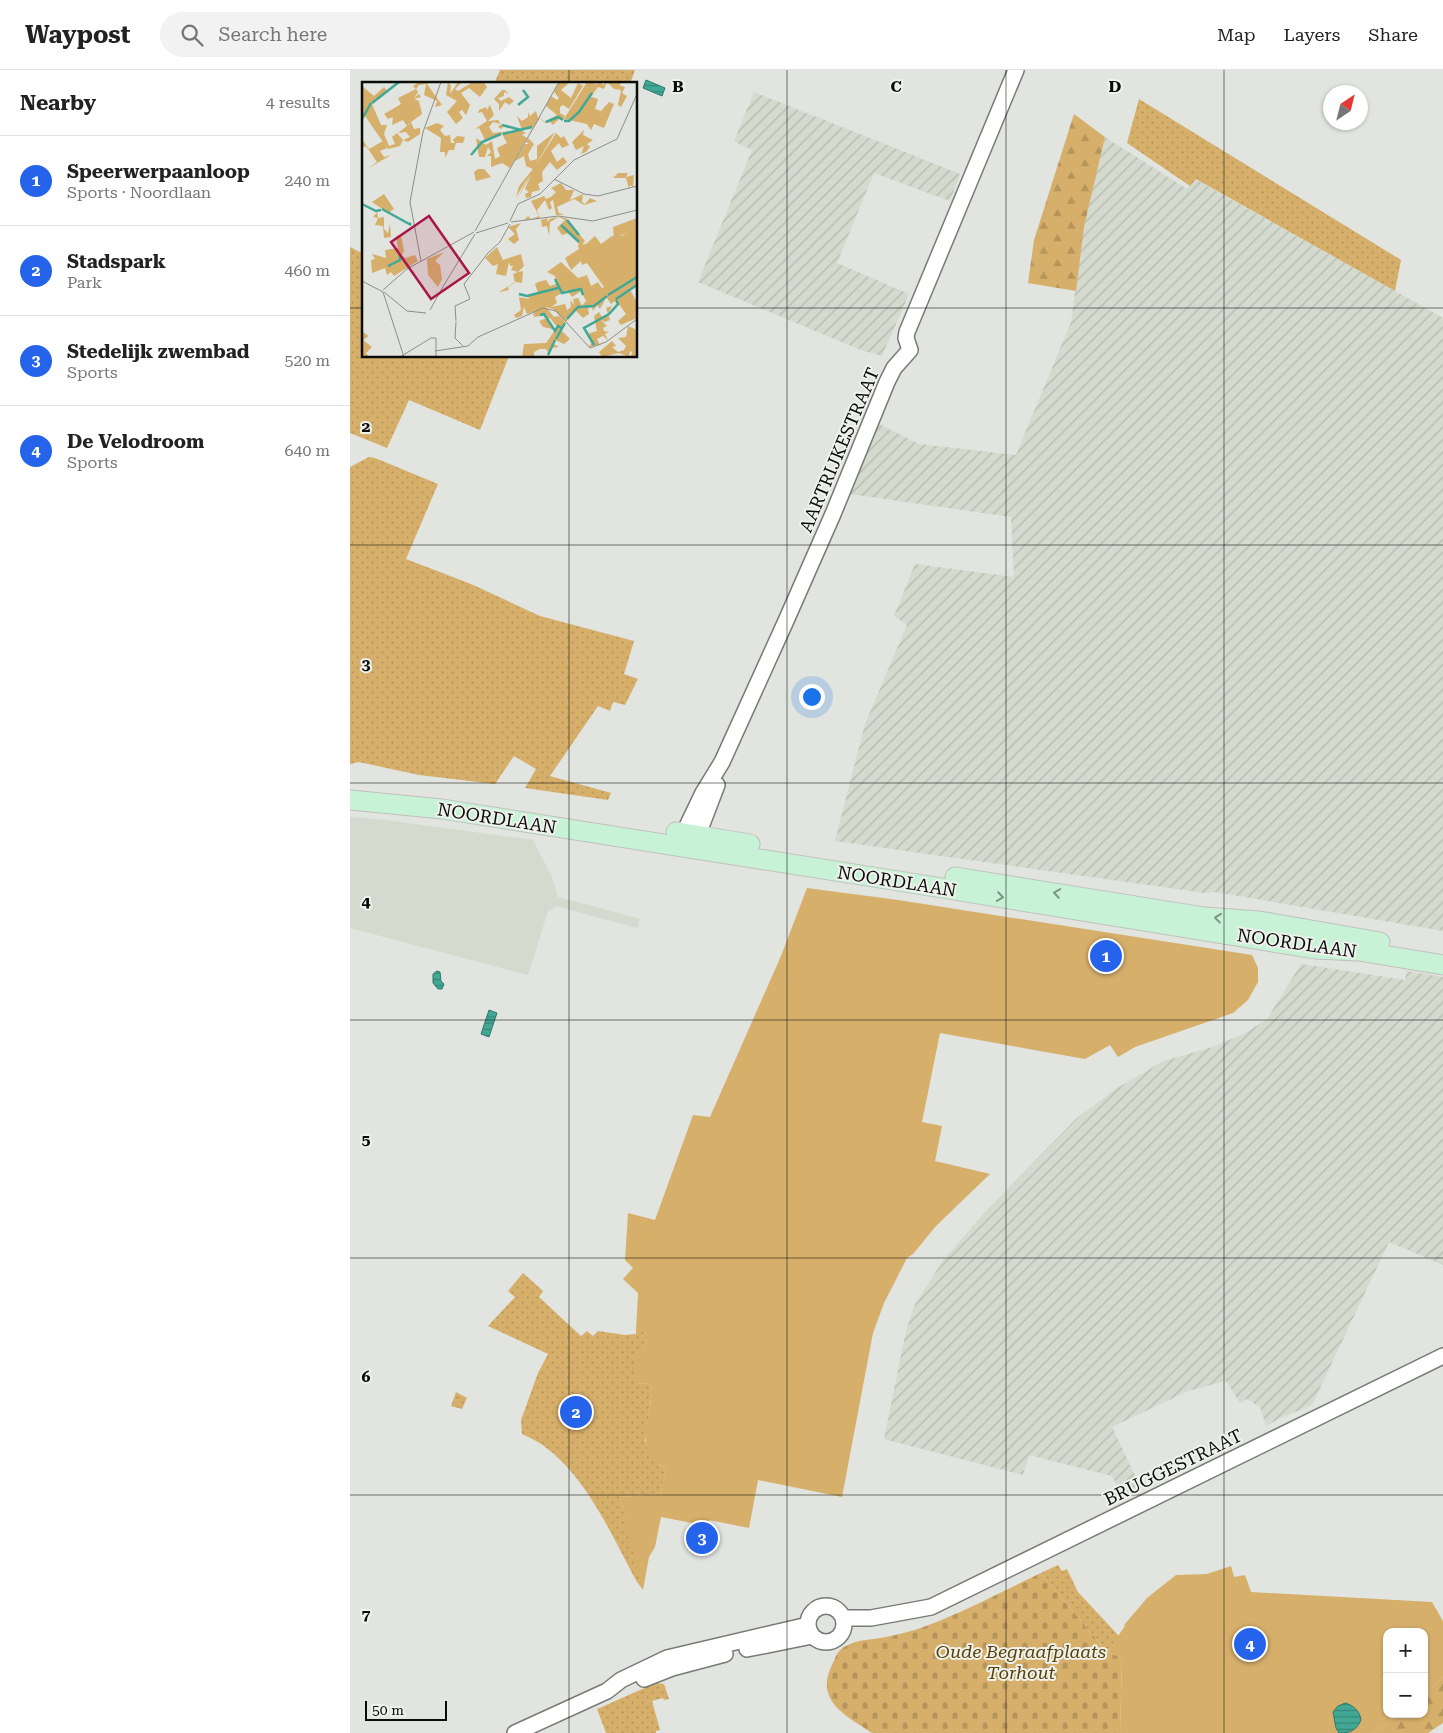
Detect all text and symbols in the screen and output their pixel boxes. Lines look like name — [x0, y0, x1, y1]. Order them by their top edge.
search box — [160, 12, 510, 57]
text: Waypost — [25, 21, 130, 49]
icon: search — [178, 21, 206, 49]
text: Search here — [218, 23, 327, 46]
text: Map — [1217, 24, 1256, 45]
text: Layers — [1284, 24, 1340, 45]
text: Share — [1368, 24, 1418, 45]
text: B — [672, 77, 684, 96]
text: C — [890, 77, 902, 96]
text: D — [1109, 77, 1122, 96]
inset map — [362, 82, 638, 358]
north arrow — [1323, 85, 1368, 130]
text: Nearby — [20, 91, 96, 115]
text: 4 results — [266, 93, 330, 112]
text: Speerwerpaanloop — [67, 160, 250, 183]
text: 1 — [32, 171, 40, 190]
text: 240 m — [284, 171, 330, 190]
text: Sports · Noordlaan — [67, 183, 211, 202]
text: Stadspark — [67, 250, 166, 273]
text: 2 — [32, 261, 40, 280]
text: 460 m — [284, 261, 330, 280]
text: Park — [67, 273, 102, 292]
text: Stedelijk zwembad — [67, 340, 249, 363]
text: 3 — [32, 351, 40, 370]
text: 520 m — [284, 351, 330, 370]
text: Sports — [67, 363, 118, 382]
street label: AARTRIJKESTRAAT — [795, 365, 883, 535]
text: 2 — [362, 417, 371, 436]
text: De Velodroom — [67, 430, 204, 453]
text: 4 — [32, 441, 40, 460]
text: 640 m — [284, 441, 330, 460]
text: Sports — [67, 453, 118, 472]
text: 3 — [362, 655, 371, 674]
your location — [799, 684, 825, 710]
street label: NOORDLAAN — [436, 798, 558, 838]
street label: NOORDLAAN — [836, 861, 958, 901]
one-way arrow — [1053, 888, 1061, 899]
text: 4 — [362, 892, 371, 911]
one-way arrow — [996, 892, 1004, 902]
one-way arrow — [1213, 913, 1221, 924]
street label: NOORDLAAN — [1236, 924, 1358, 962]
pin: 1 — [1090, 937, 1122, 975]
text: 5 — [362, 1130, 371, 1149]
text: 6 — [362, 1367, 371, 1386]
pin: 2 — [560, 1393, 592, 1431]
street label: BRUGGESTRAAT — [1101, 1424, 1245, 1510]
pin: 3 — [686, 1519, 718, 1557]
text: 7 — [362, 1605, 371, 1624]
pin: 4 — [1234, 1625, 1266, 1663]
map controls — [1383, 1628, 1428, 1718]
button: + — [1383, 1628, 1428, 1673]
park label: Oude Begraafplaats Torhout — [936, 1641, 1106, 1683]
button: − — [1383, 1673, 1428, 1718]
scale bar — [365, 1698, 448, 1721]
text: 50 m — [372, 1702, 404, 1718]

